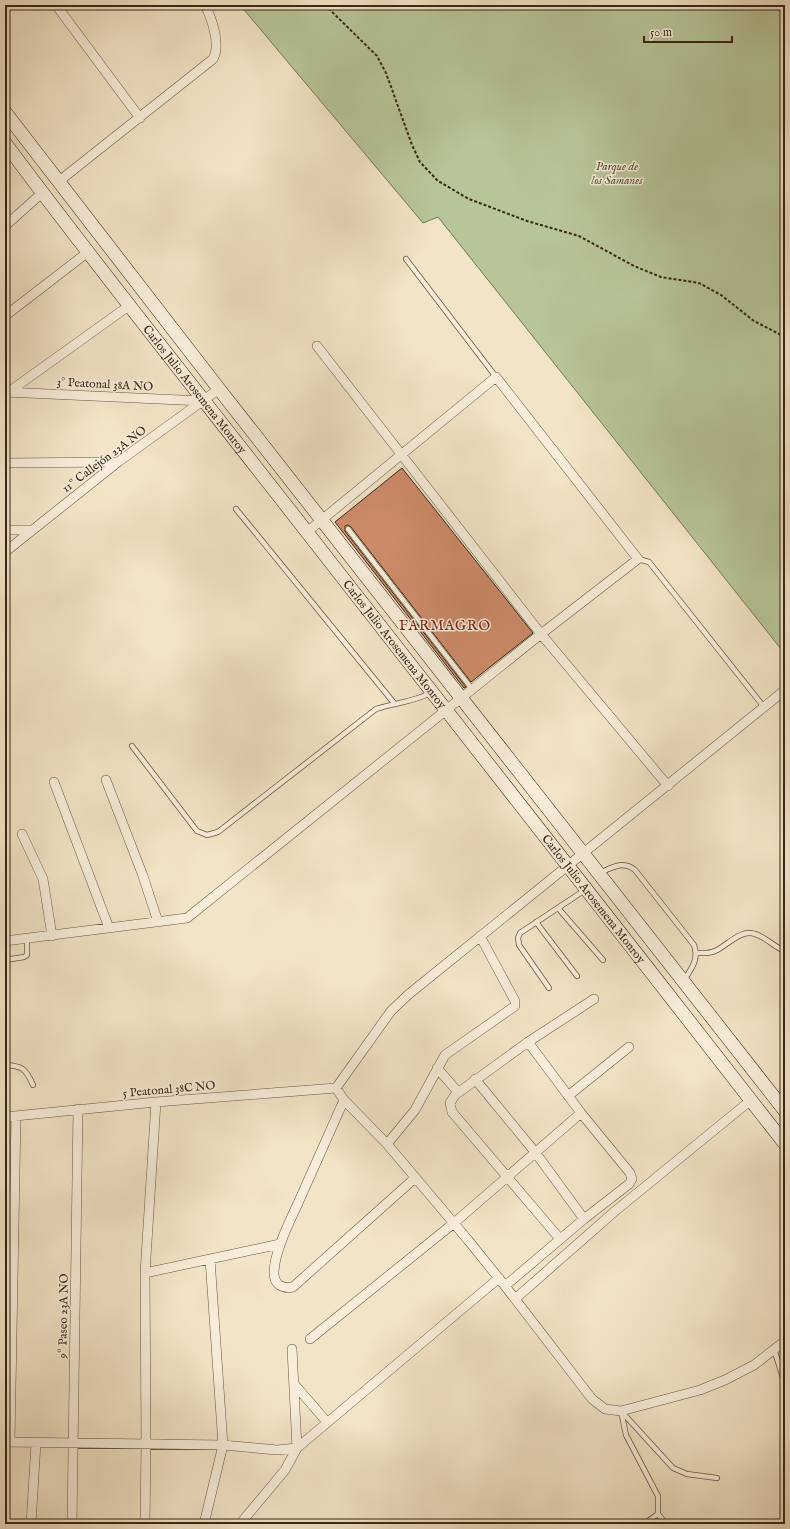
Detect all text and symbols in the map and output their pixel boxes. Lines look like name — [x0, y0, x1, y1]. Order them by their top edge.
scale bar — [644, 18, 732, 44]
text: 50 m — [650, 25, 672, 40]
park label: Parque de los Samanes — [591, 159, 643, 188]
street label: Carlos Julio Arosemena Monroy — [139, 322, 250, 457]
street label: 3° Peatonal 38A NO — [56, 374, 154, 395]
street label: 11º Callejón 23A NO — [59, 423, 150, 496]
street label: Carlos Julio Arosemena Monroy — [339, 577, 449, 712]
district label: FARMAGRO — [399, 617, 491, 635]
street label: Carlos Julio Arosemena Monroy — [538, 832, 648, 967]
street label: 5 Peatonal 38C NO — [122, 1078, 216, 1101]
street label: 9º Paseo 23A NO — [55, 1273, 72, 1360]

